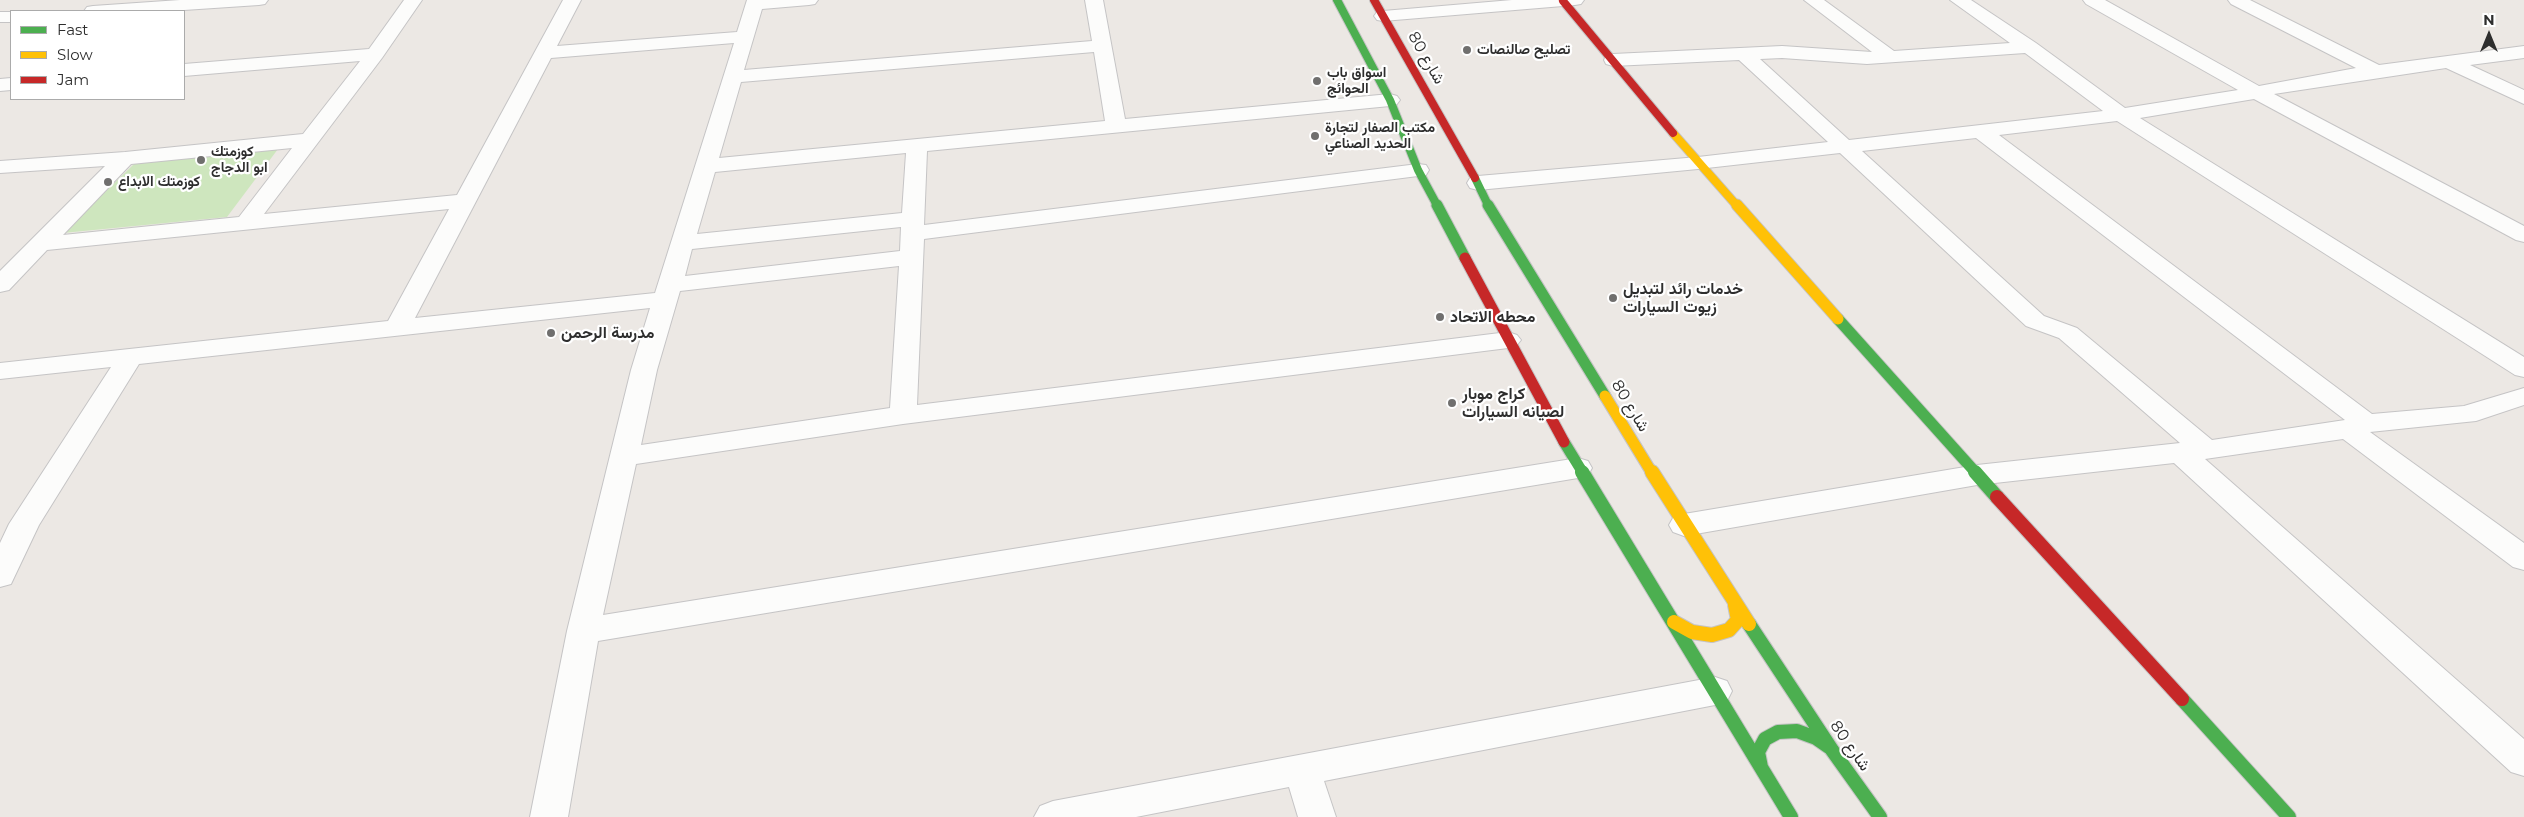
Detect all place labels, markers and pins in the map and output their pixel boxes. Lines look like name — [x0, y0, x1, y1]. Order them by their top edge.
place label: تصليح صالنصات — [1477, 42, 1571, 58]
marker: تصليح صالنصات — [1461, 44, 1473, 56]
place label: اسواق باب الحوائج — [1327, 65, 1386, 98]
marker: اسواق باب الحوائج — [1311, 75, 1323, 87]
place label: مكتب الصفار لتجارة الحديد الصناعي — [1325, 120, 1435, 152]
marker: مكتب الصفار لتجارة الحديد الصناعي — [1309, 130, 1321, 142]
place label: كوزمتك ابو الدجاج — [211, 144, 268, 176]
marker: كوزمتك ابو الدجاج — [195, 154, 207, 166]
place label: كوزمتك الابداع — [118, 174, 200, 190]
marker: كوزمتك الابداع — [102, 176, 114, 188]
place label: خدمات رائد لتبديل زيوت السيارات — [1623, 279, 1743, 317]
marker: خدمات رائد لتبديل زيوت السيارات — [1607, 292, 1619, 304]
place label: محطه الاتحاد — [1450, 307, 1535, 327]
marker: محطه الاتحاد — [1434, 311, 1446, 323]
place label: مدرسة الرحمن — [561, 323, 655, 343]
marker: مدرسة الرحمن — [545, 327, 557, 339]
place label: كراج موبار لصيانه السيارات — [1462, 384, 1564, 422]
marker: كراج موبار لصيانه السيارات — [1446, 397, 1458, 409]

